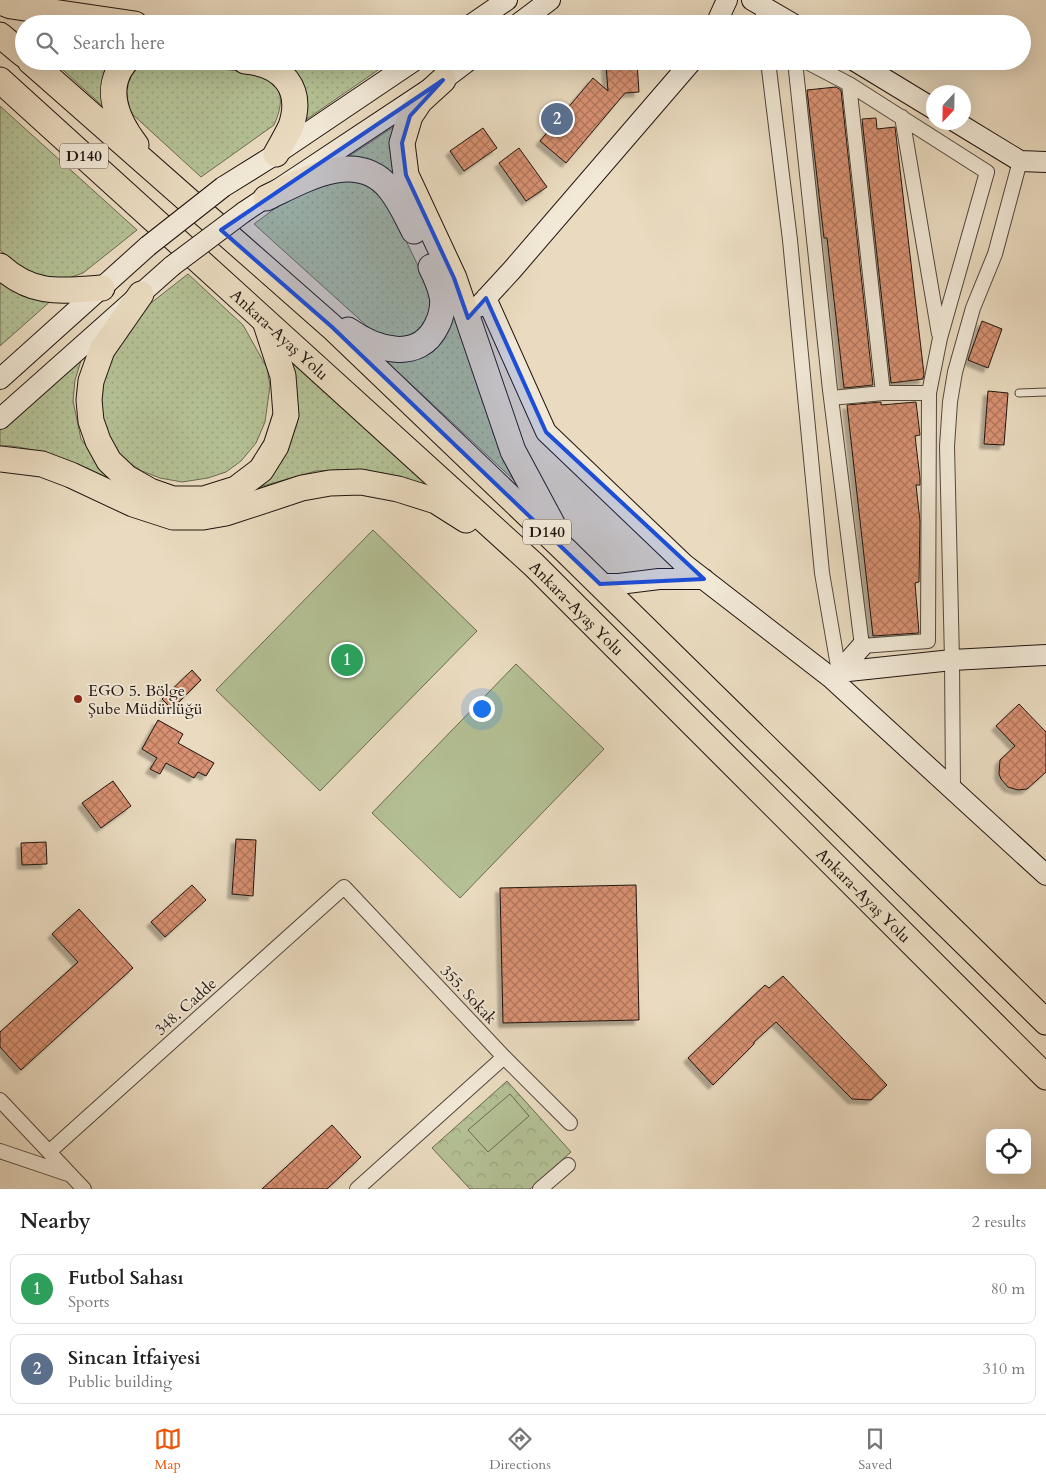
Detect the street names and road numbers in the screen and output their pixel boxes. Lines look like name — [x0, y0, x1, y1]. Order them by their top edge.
road number: D140 — [60, 144, 108, 168]
street label: Ankara-Ayaş Yolu — [225, 284, 333, 385]
road number: D140 — [523, 520, 571, 544]
street label: Ankara-Ayaş Yolu — [524, 556, 629, 661]
street label: Ankara-Ayaş Yolu — [811, 843, 916, 948]
street label: 355. Sokak — [435, 960, 502, 1029]
street label: 348. Cadde — [150, 973, 221, 1040]

